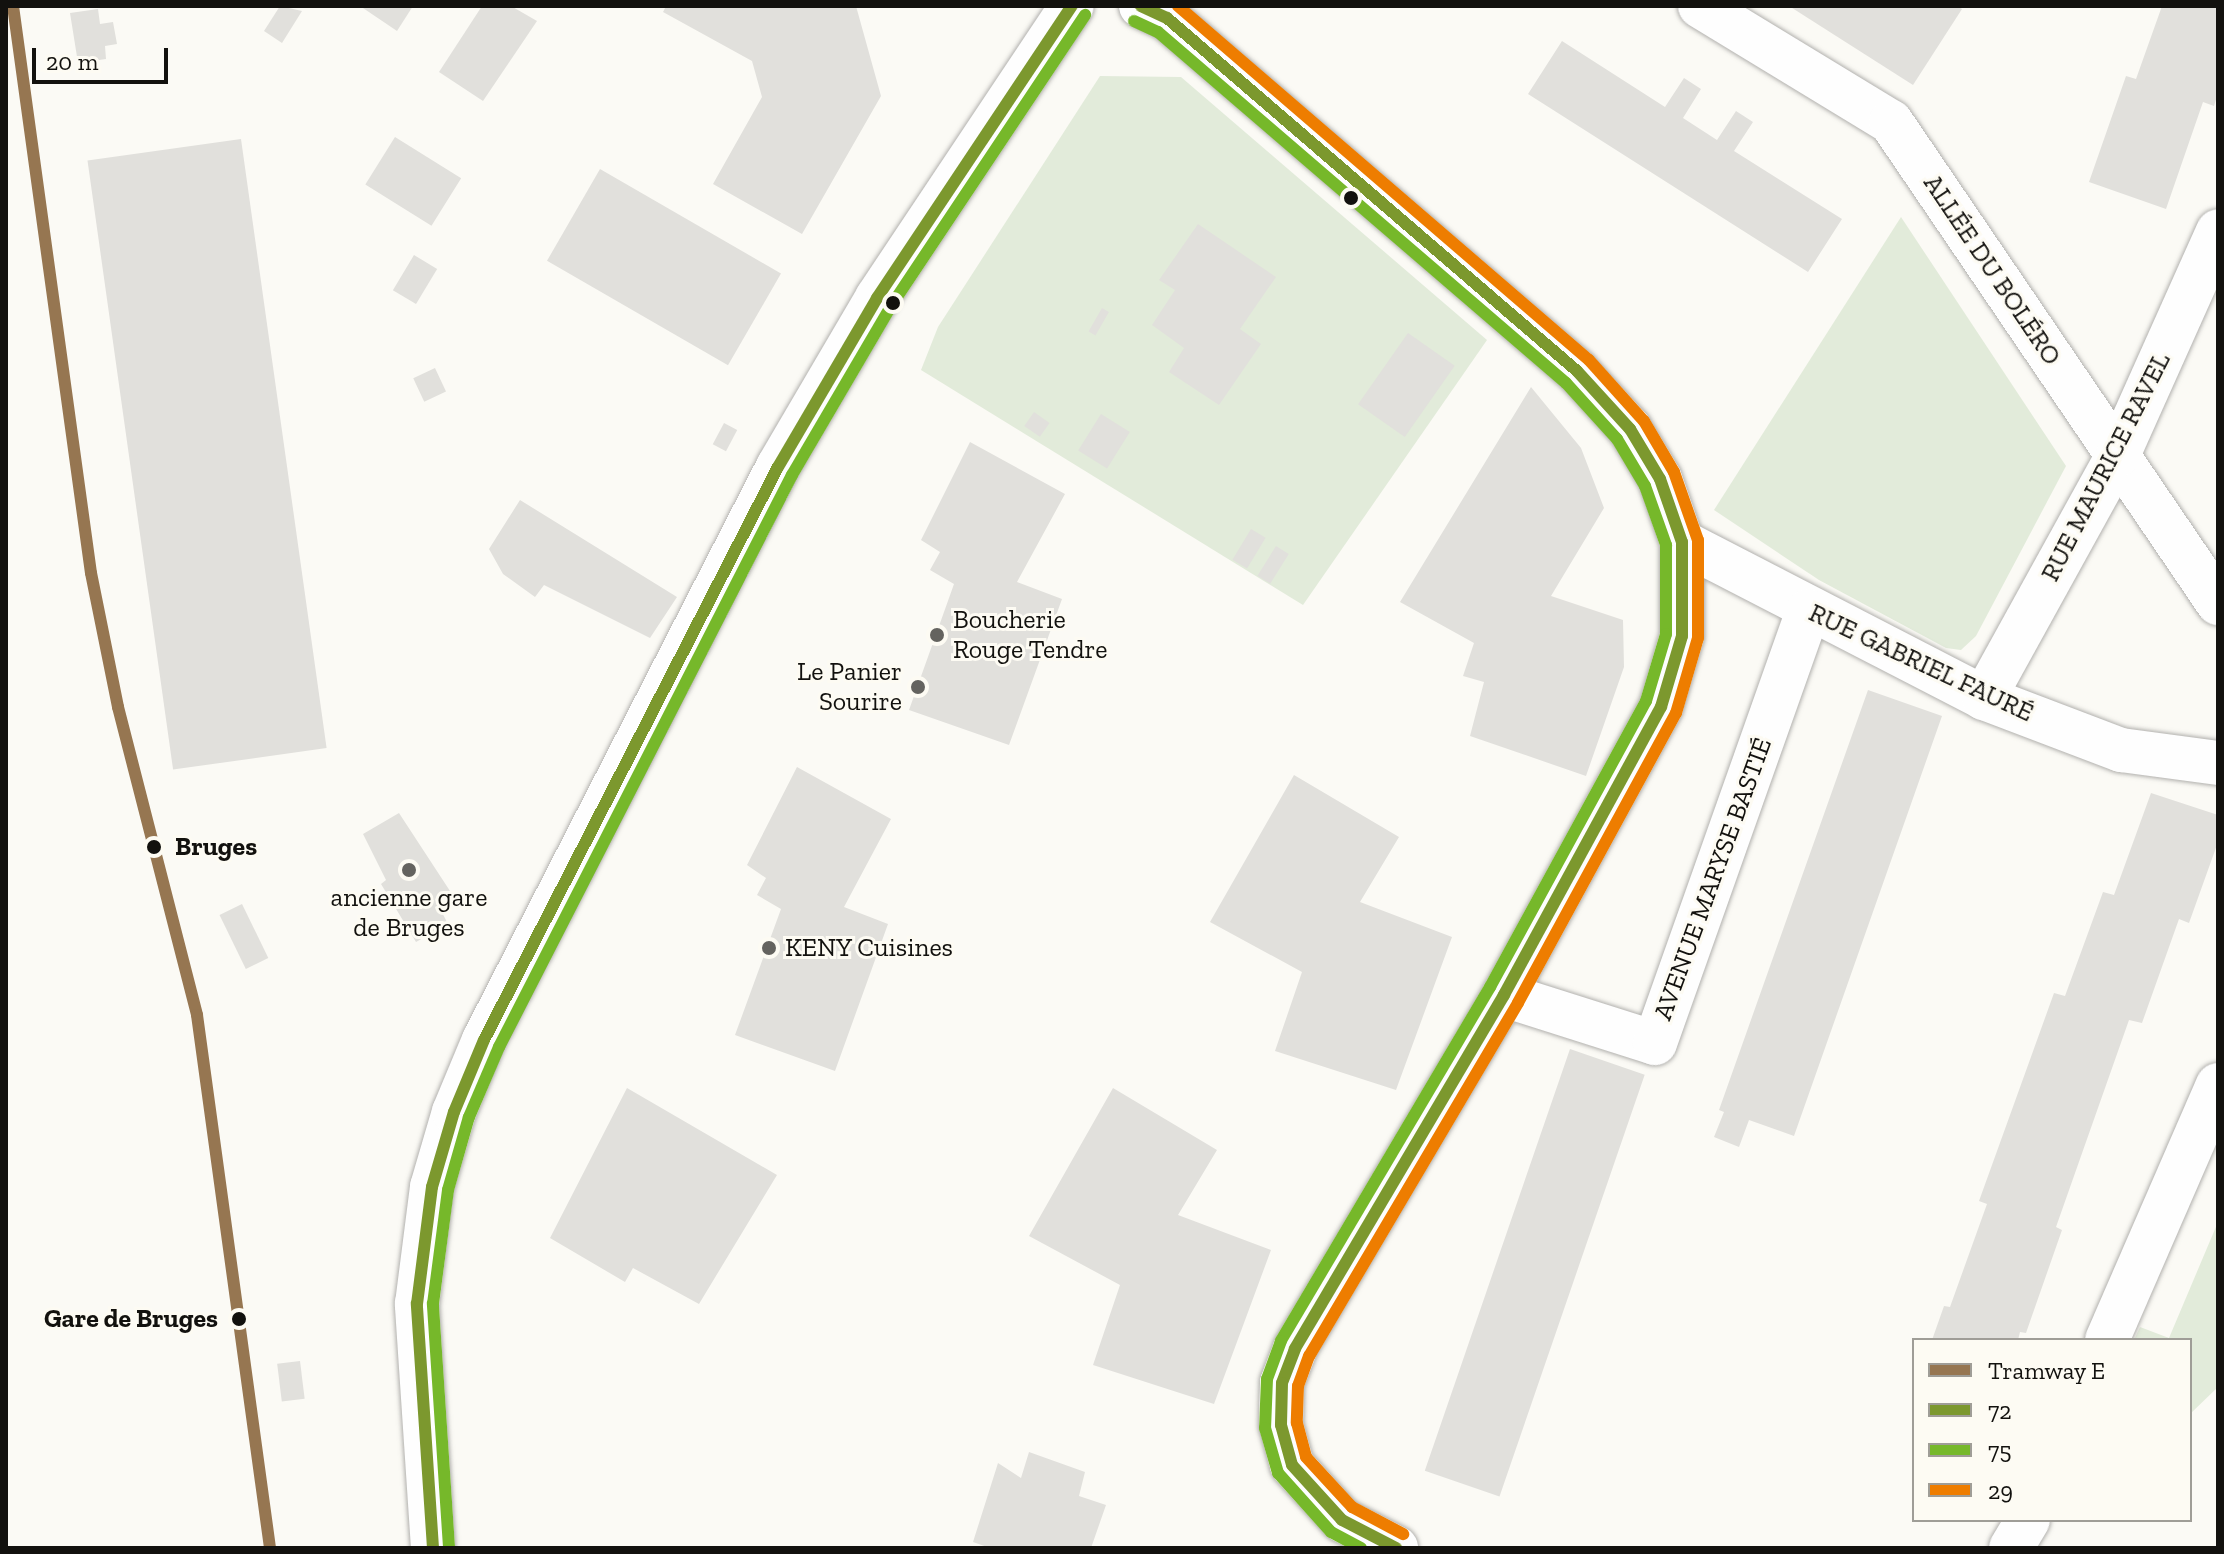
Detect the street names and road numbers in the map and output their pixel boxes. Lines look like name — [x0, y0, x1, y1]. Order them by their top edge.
street label: ALLÉE DU BOLÉRO — [1917, 169, 2067, 371]
street label: RUE MAURICE RAVEL — [2035, 347, 2177, 587]
street label: RUE GABRIEL FAURÉ — [1804, 597, 2038, 729]
street label: AVENUE MARYSE BASTIÉ — [1647, 734, 1779, 1024]

